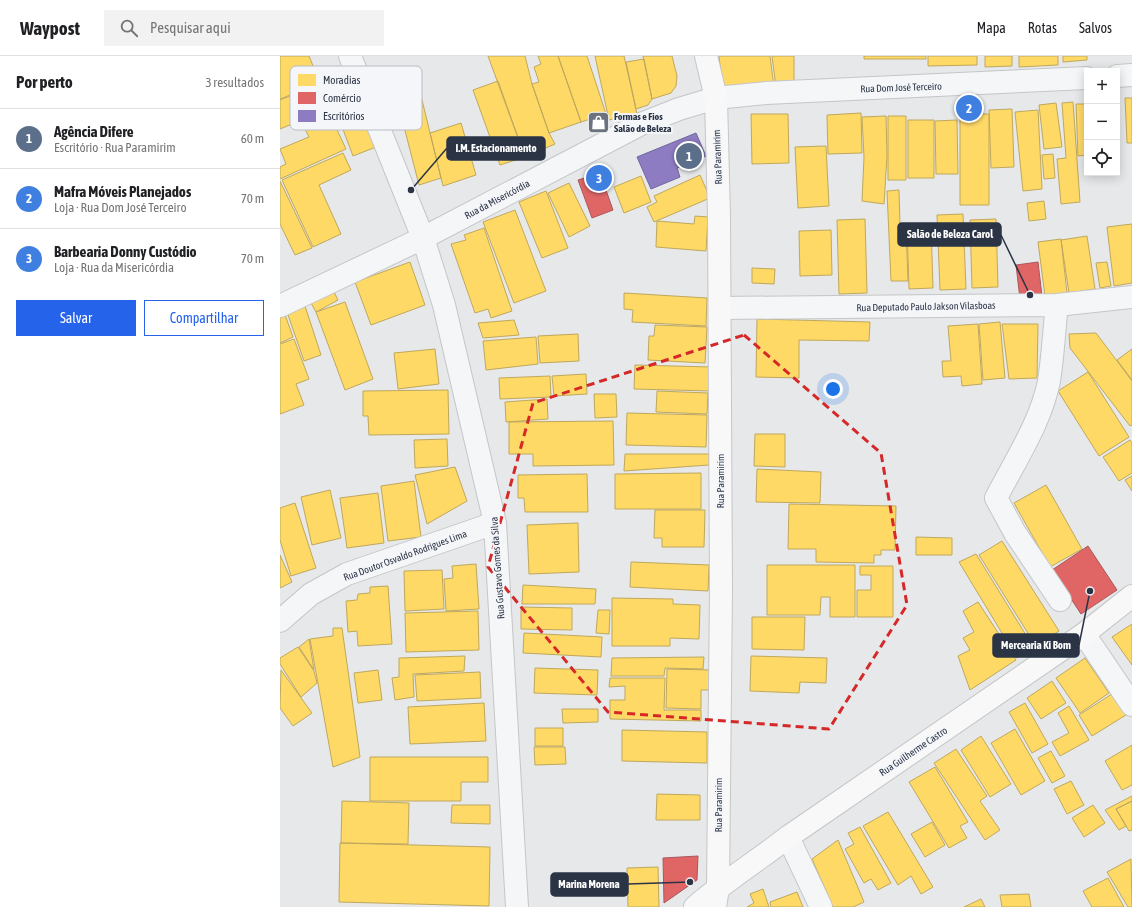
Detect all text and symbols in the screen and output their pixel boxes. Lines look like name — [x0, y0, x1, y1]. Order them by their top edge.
search box — [104, 10, 384, 46]
text: Waypost — [20, 17, 80, 39]
icon: search — [118, 17, 140, 39]
text: Pesquisar aqui — [150, 19, 231, 36]
text: Mapa — [977, 20, 1006, 36]
text: Rotas — [1028, 20, 1057, 36]
text: Salvos — [1079, 20, 1112, 36]
legend — [290, 66, 422, 130]
map controls — [1084, 68, 1120, 176]
button: + — [1084, 68, 1120, 104]
text: Por perto — [16, 72, 73, 92]
text: Moradias — [323, 74, 361, 86]
text: 3 resultados — [205, 75, 264, 90]
street label: Rua Dom José Terceiro — [860, 81, 942, 94]
text: Comércio — [323, 92, 361, 104]
pin: 2 — [956, 93, 982, 123]
button: − — [1084, 104, 1120, 140]
shop icon: Formas e Fios Salão de Beleza — [585, 109, 611, 135]
text: Escritórios — [323, 110, 365, 122]
place label: Formas e Fios Salão de Beleza — [614, 111, 672, 134]
text: Agência Difere — [54, 123, 134, 140]
street label: Rua Paramirim — [711, 130, 724, 184]
text: 1 — [26, 131, 32, 146]
text: 60 m — [241, 131, 264, 146]
callout: I.M. Estacionamento — [447, 137, 545, 160]
text: Escritório · Rua Paramirim — [54, 140, 176, 155]
button: locate — [1084, 140, 1120, 176]
pin: 1 — [676, 141, 702, 171]
text: I.M. Estacionamento — [455, 142, 537, 154]
pin: 3 — [586, 163, 612, 193]
street label: Rua da Misericórdia — [463, 178, 532, 221]
text: Mafra Móveis Planejados — [54, 183, 191, 200]
text: 2 — [26, 191, 32, 206]
text: 70 m — [241, 191, 264, 206]
text: Loja · Rua Dom José Terceiro — [54, 200, 187, 215]
callout: Salão de Beleza Carol — [898, 223, 1001, 246]
text: Salão de Beleza Carol — [907, 228, 994, 240]
text: Barbearia Donny Custódio — [54, 243, 197, 260]
text: 3 — [26, 251, 32, 266]
text: 70 m — [241, 251, 264, 266]
text: Loja · Rua da Misericórdia — [54, 260, 174, 275]
button: Salvar — [16, 300, 136, 336]
button: Compartilhar — [144, 300, 264, 336]
street label: Rua Deputado Paulo Jakson Vilasboas — [856, 300, 996, 313]
your location — [823, 379, 843, 399]
street label: Rua Paramirim — [715, 454, 726, 508]
street label: Rua Gustavo Gomes da Silva — [488, 516, 507, 619]
street label: Rua Doutor Osvaldo Rodrigues Lima — [342, 528, 469, 583]
callout: Mercearia Ki Bom — [993, 634, 1079, 657]
text: Mercearia Ki Bom — [1001, 639, 1071, 651]
street label: Rua Guilherme Castro — [877, 724, 950, 778]
street label: Rua Paramirim — [713, 778, 724, 832]
callout: Marina Morena — [551, 873, 628, 896]
text: Marina Morena — [558, 878, 620, 890]

